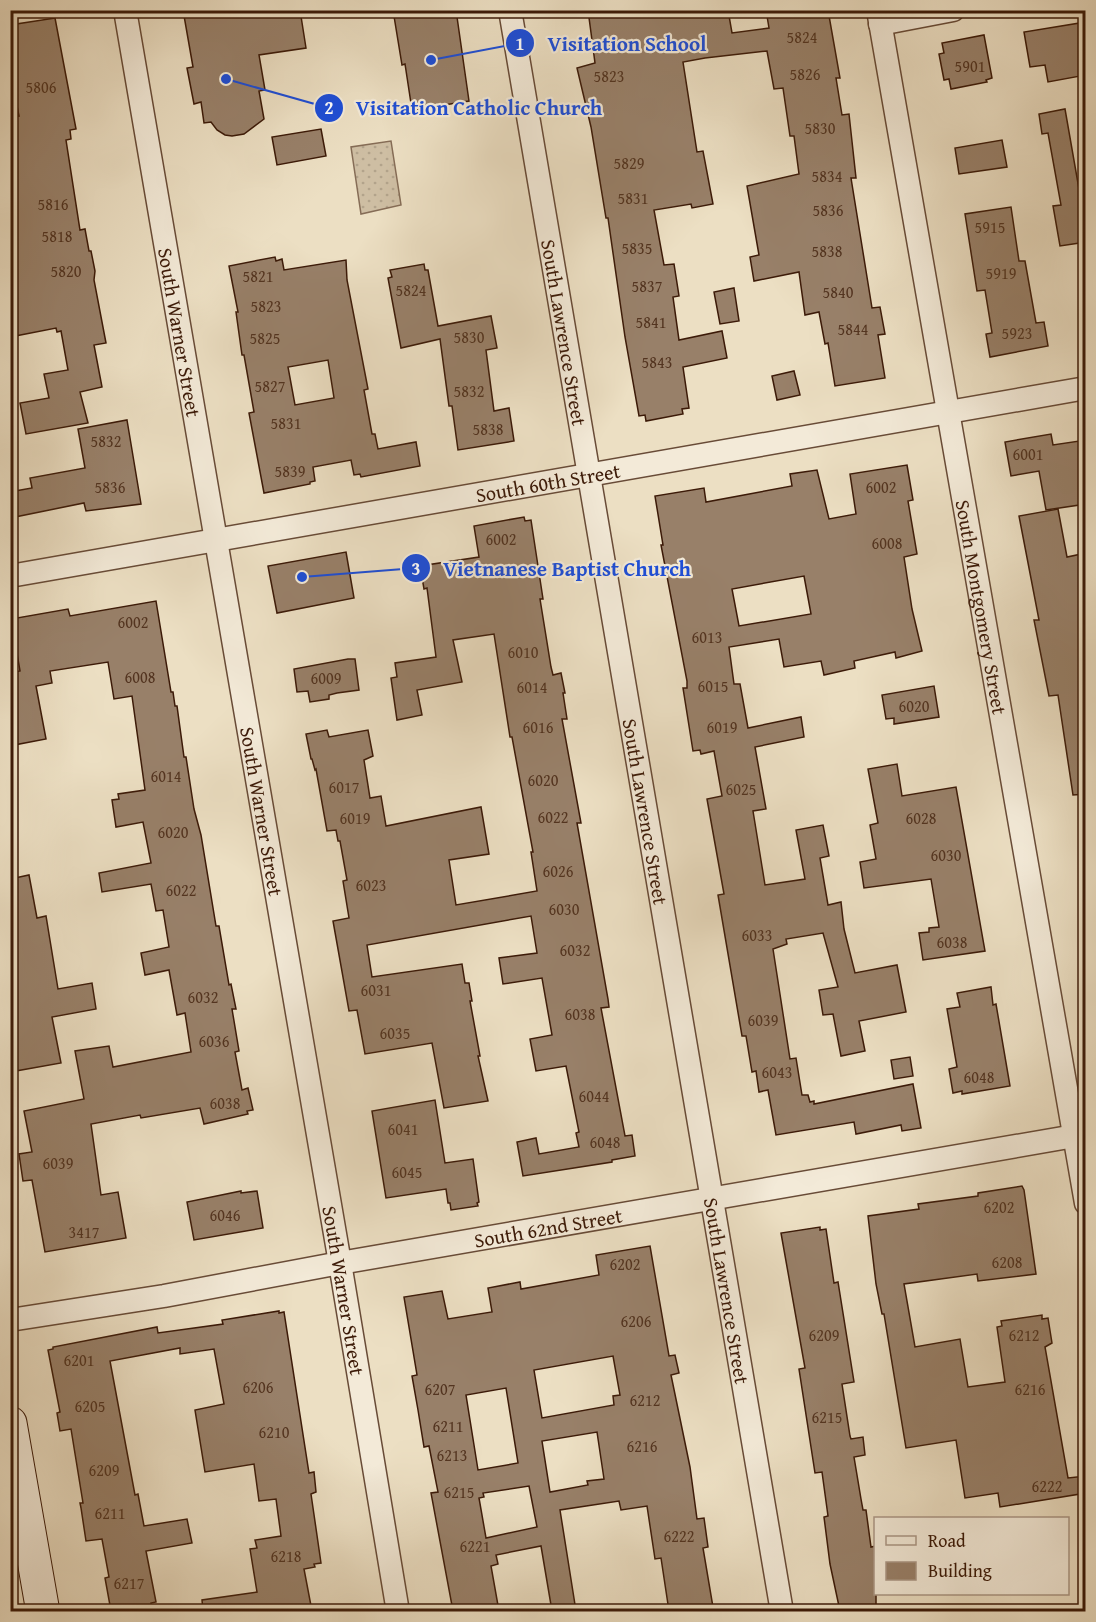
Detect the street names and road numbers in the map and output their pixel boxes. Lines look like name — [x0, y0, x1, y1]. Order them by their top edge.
street label: South Lawrence Street — [535, 237, 595, 428]
street label: South Warner Street — [152, 245, 209, 419]
street label: South 60th Street — [473, 455, 622, 509]
street label: South Montgomery Street — [949, 497, 1015, 717]
street label: South Lawrence Street — [616, 716, 676, 907]
street label: South Warner Street — [234, 724, 291, 898]
street label: South Lawrence Street — [697, 1195, 758, 1386]
street label: South 62nd Street — [472, 1200, 624, 1254]
street label: South Warner Street — [316, 1203, 373, 1377]

